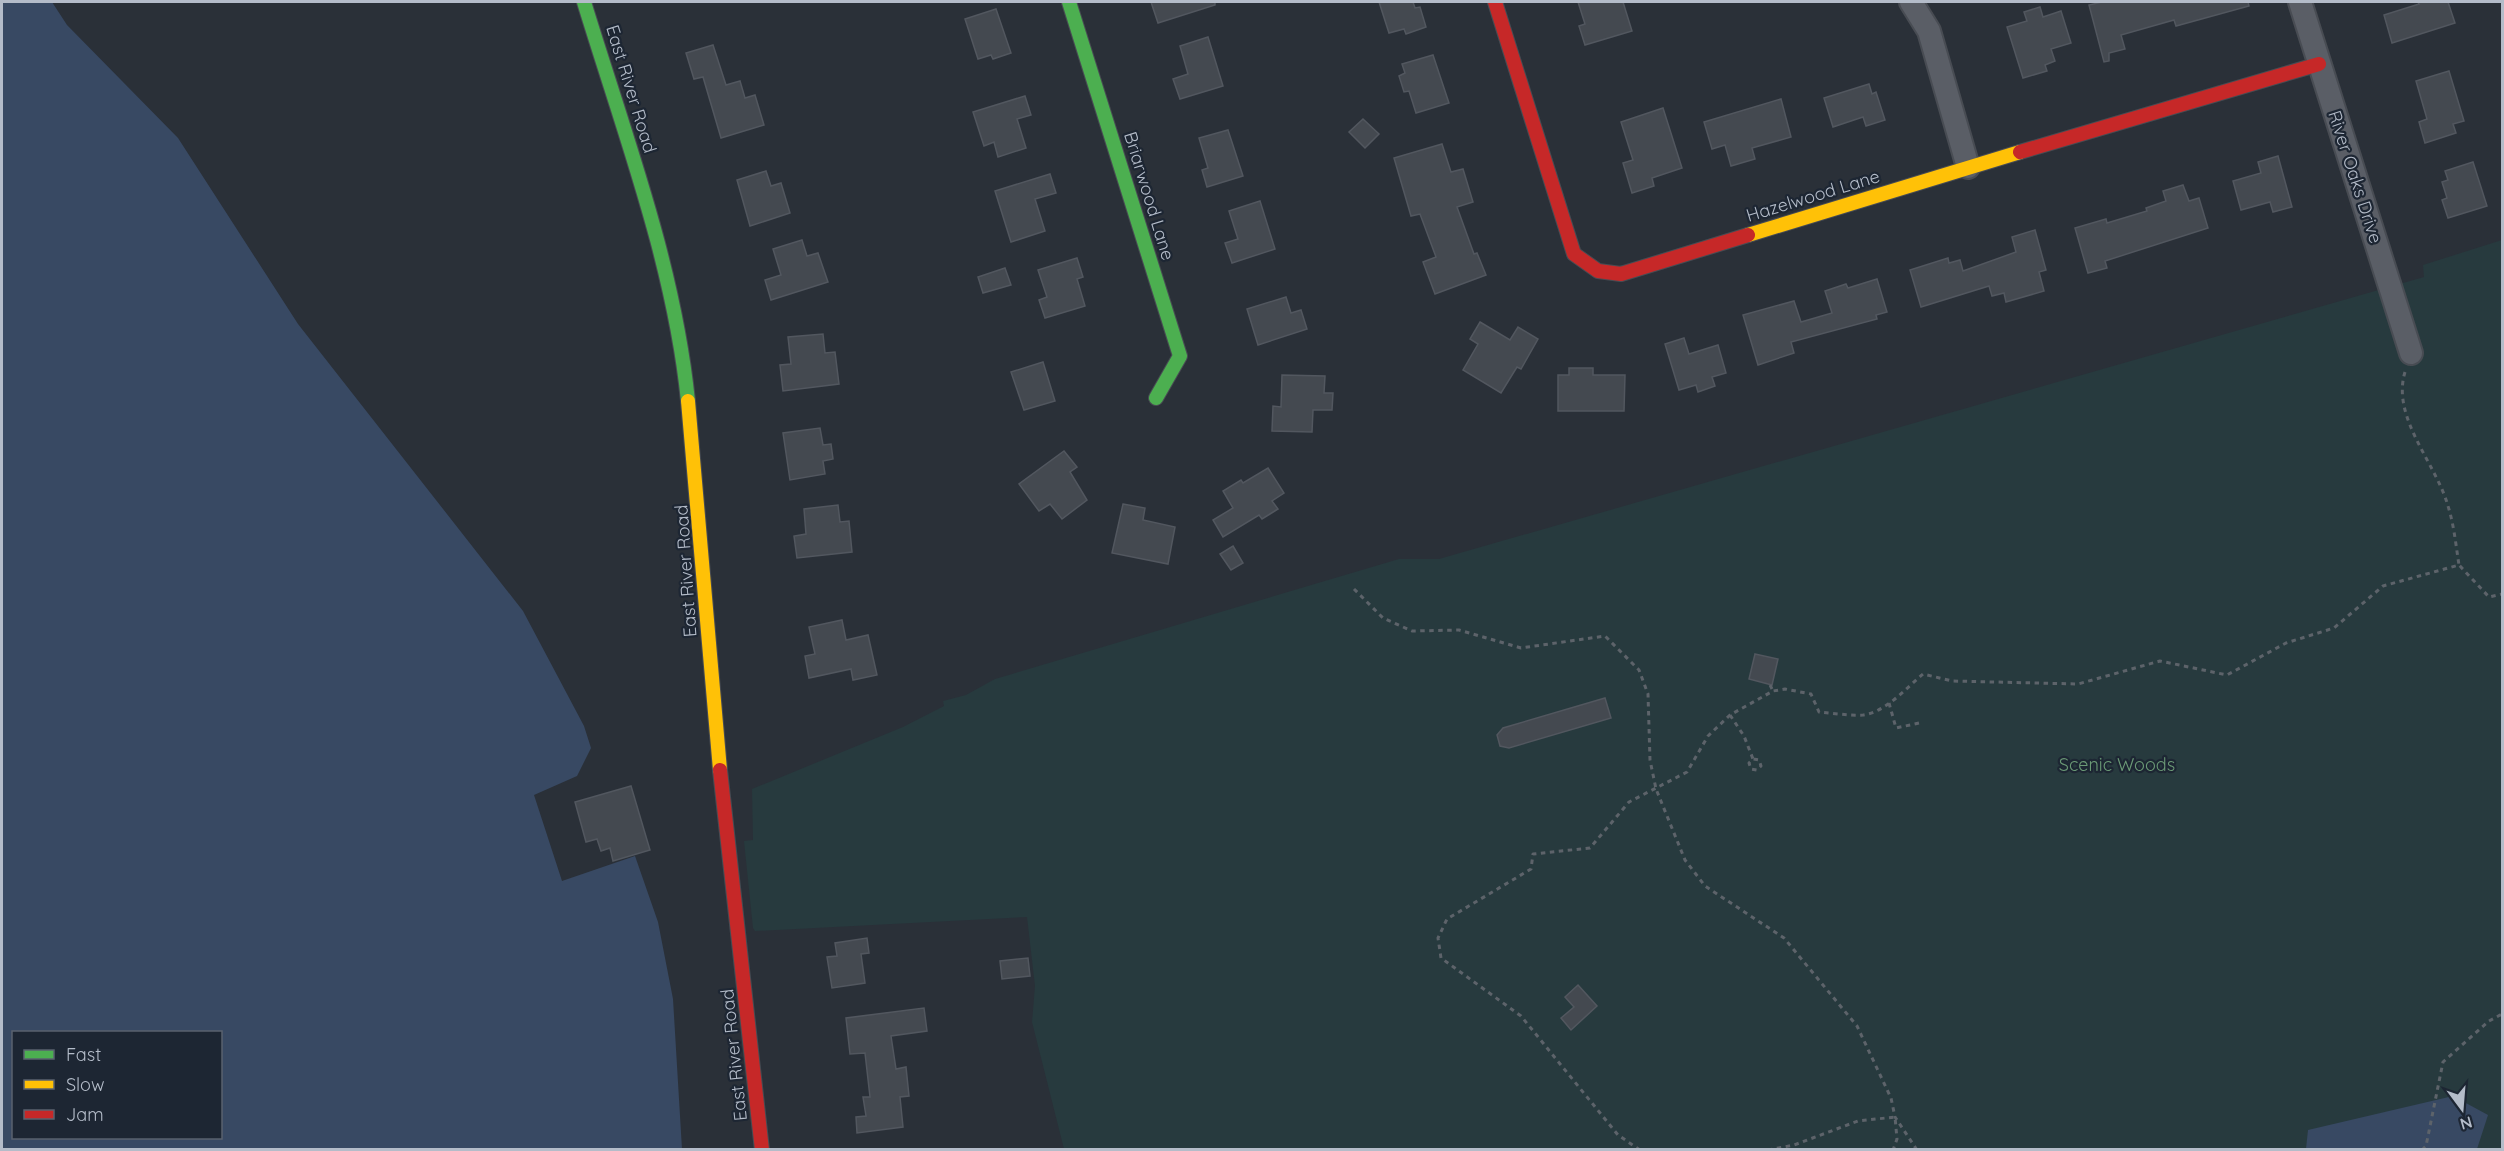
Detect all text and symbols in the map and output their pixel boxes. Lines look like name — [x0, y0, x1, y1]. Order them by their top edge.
street label: East River Road — [601, 22, 662, 156]
street label: River Oaks Drive — [2323, 108, 2388, 246]
street label: Briarwood Lane — [1119, 129, 1180, 263]
street label: Hazelwood Lane — [1743, 164, 1882, 227]
street label: East River Road — [669, 504, 702, 638]
park label: Scenic Woods — [2059, 753, 2175, 776]
street label: East River Road — [715, 988, 752, 1122]
legend — [12, 1031, 222, 1139]
text: Fast — [66, 1043, 101, 1066]
text: Slow — [66, 1073, 104, 1096]
north arrow — [2432, 1079, 2492, 1139]
text: Jam — [66, 1103, 104, 1126]
text: N — [2458, 1112, 2475, 1135]

